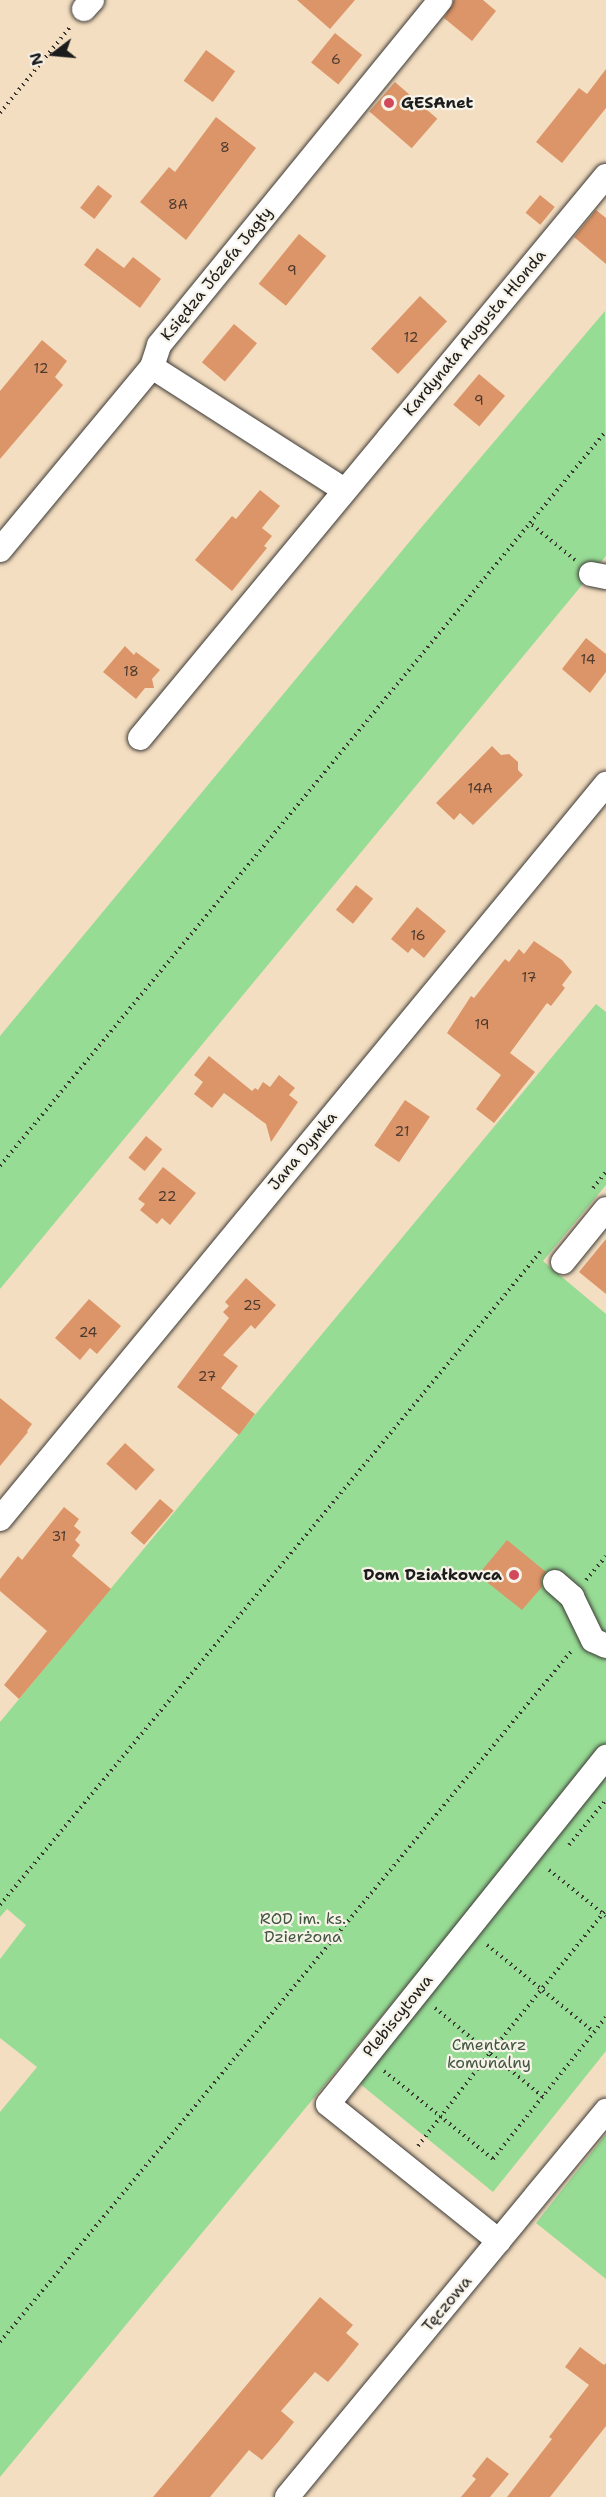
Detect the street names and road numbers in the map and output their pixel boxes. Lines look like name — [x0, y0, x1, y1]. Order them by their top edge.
street label: Księdza Józefa Jagły — [157, 203, 277, 345]
street label: Kardynała Augusta Hlonda — [400, 246, 550, 420]
street label: Jana Dymka — [265, 1108, 341, 1194]
street label: Plebiscytowa — [359, 1971, 437, 2061]
street label: Tęczowa — [418, 2272, 476, 2336]

